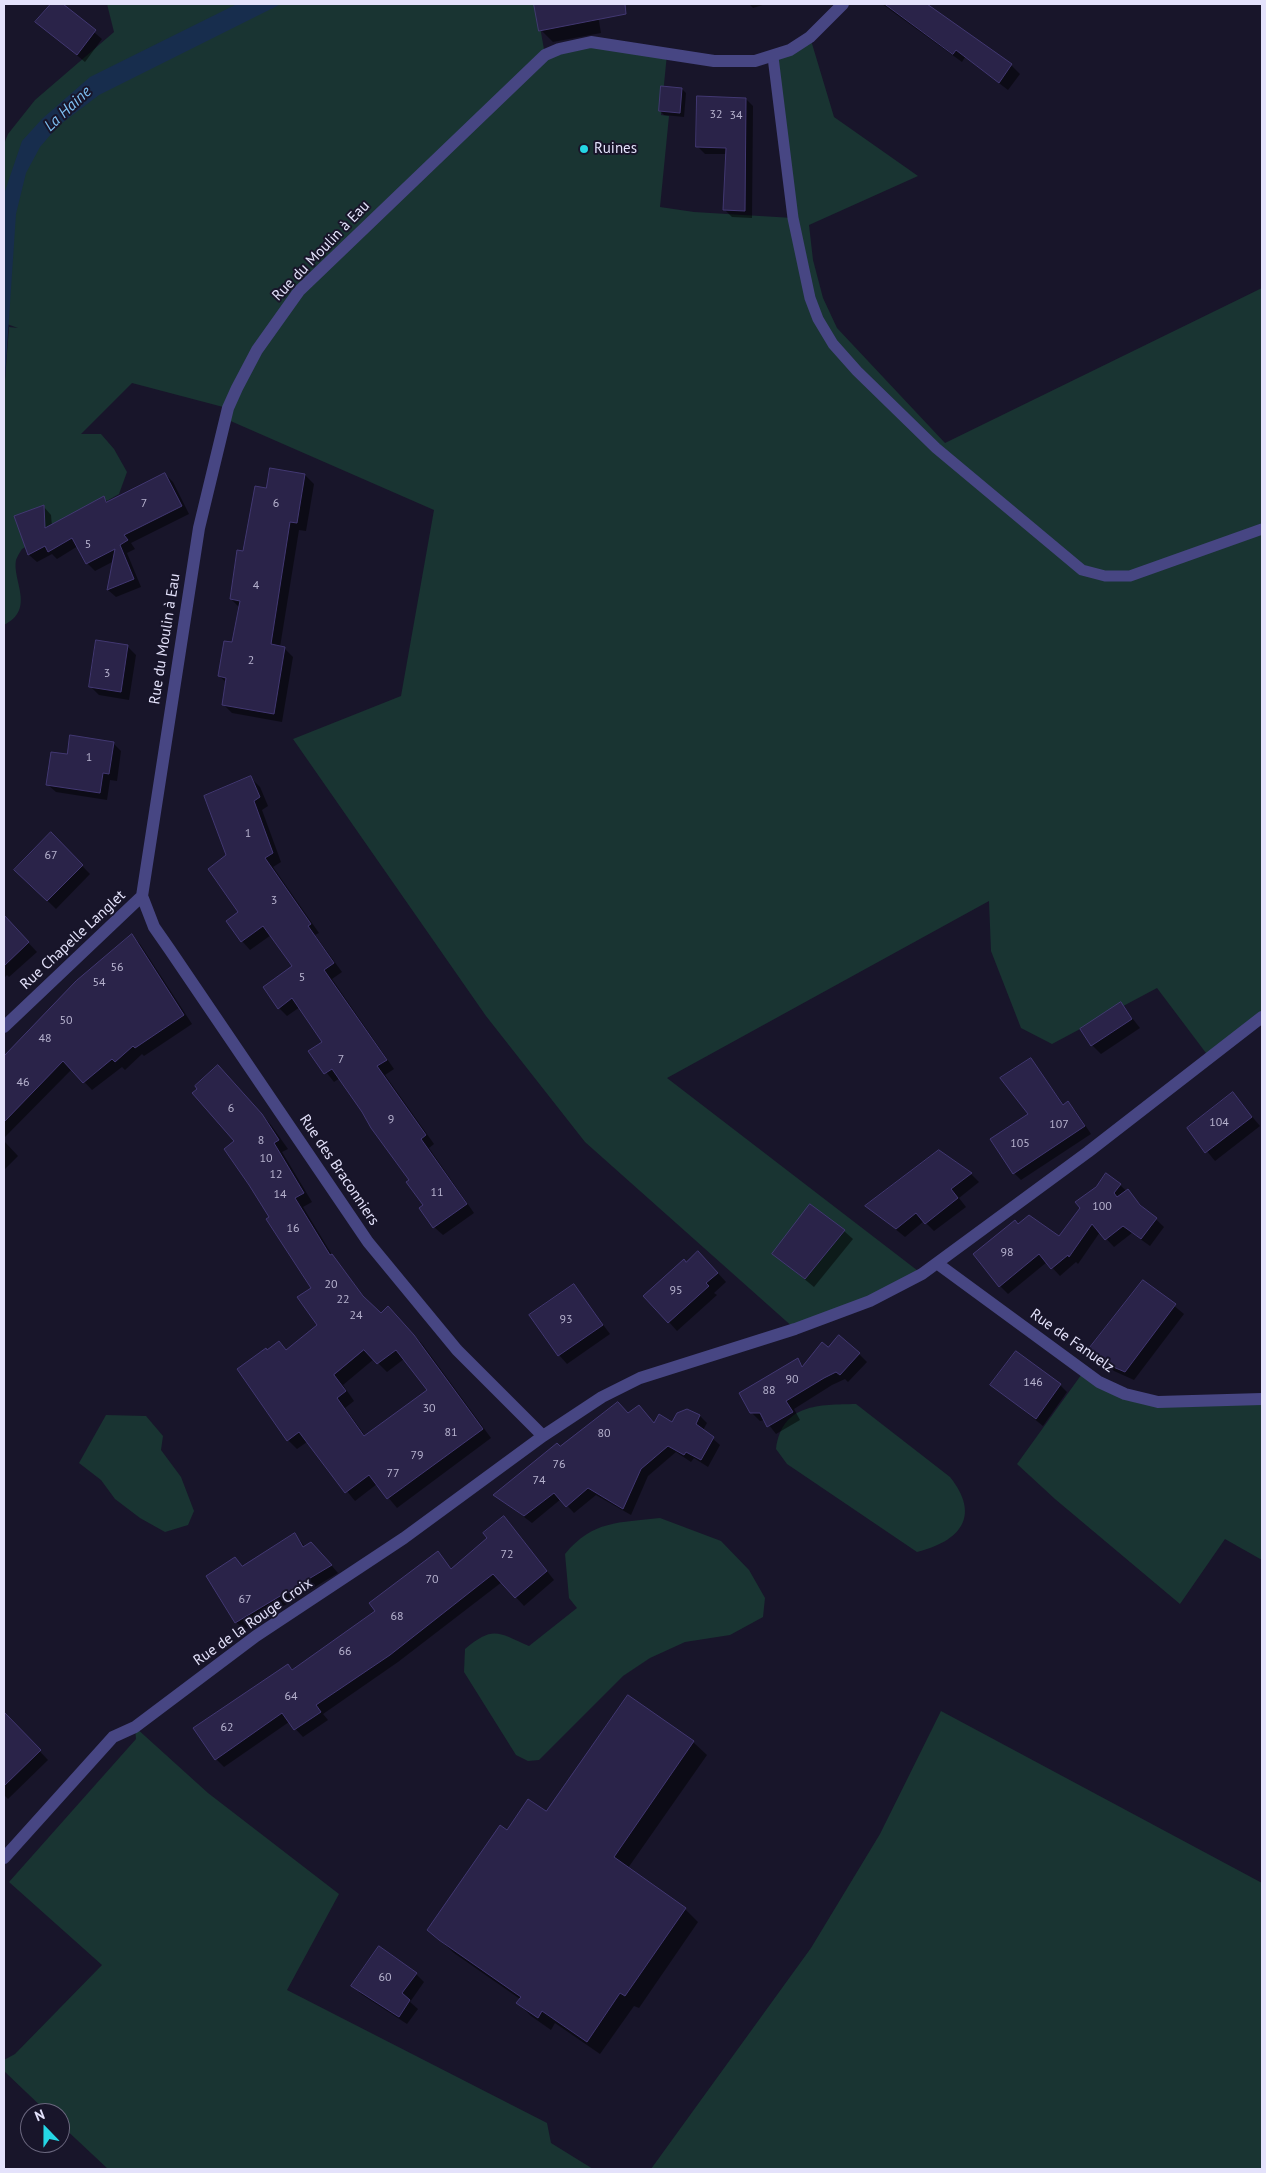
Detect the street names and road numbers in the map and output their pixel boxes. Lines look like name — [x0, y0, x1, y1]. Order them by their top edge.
street label: Rue du Moulin à Eau — [269, 197, 373, 305]
street label: Rue du Moulin à Eau — [146, 572, 184, 706]
street label: Rue Chapelle Langlet — [17, 887, 129, 993]
street label: Rue des Braconniers — [295, 1111, 383, 1229]
street label: Rue de Fanuelz — [1027, 1305, 1117, 1377]
street label: Rue de la Rouge Croix — [190, 1574, 316, 1670]

